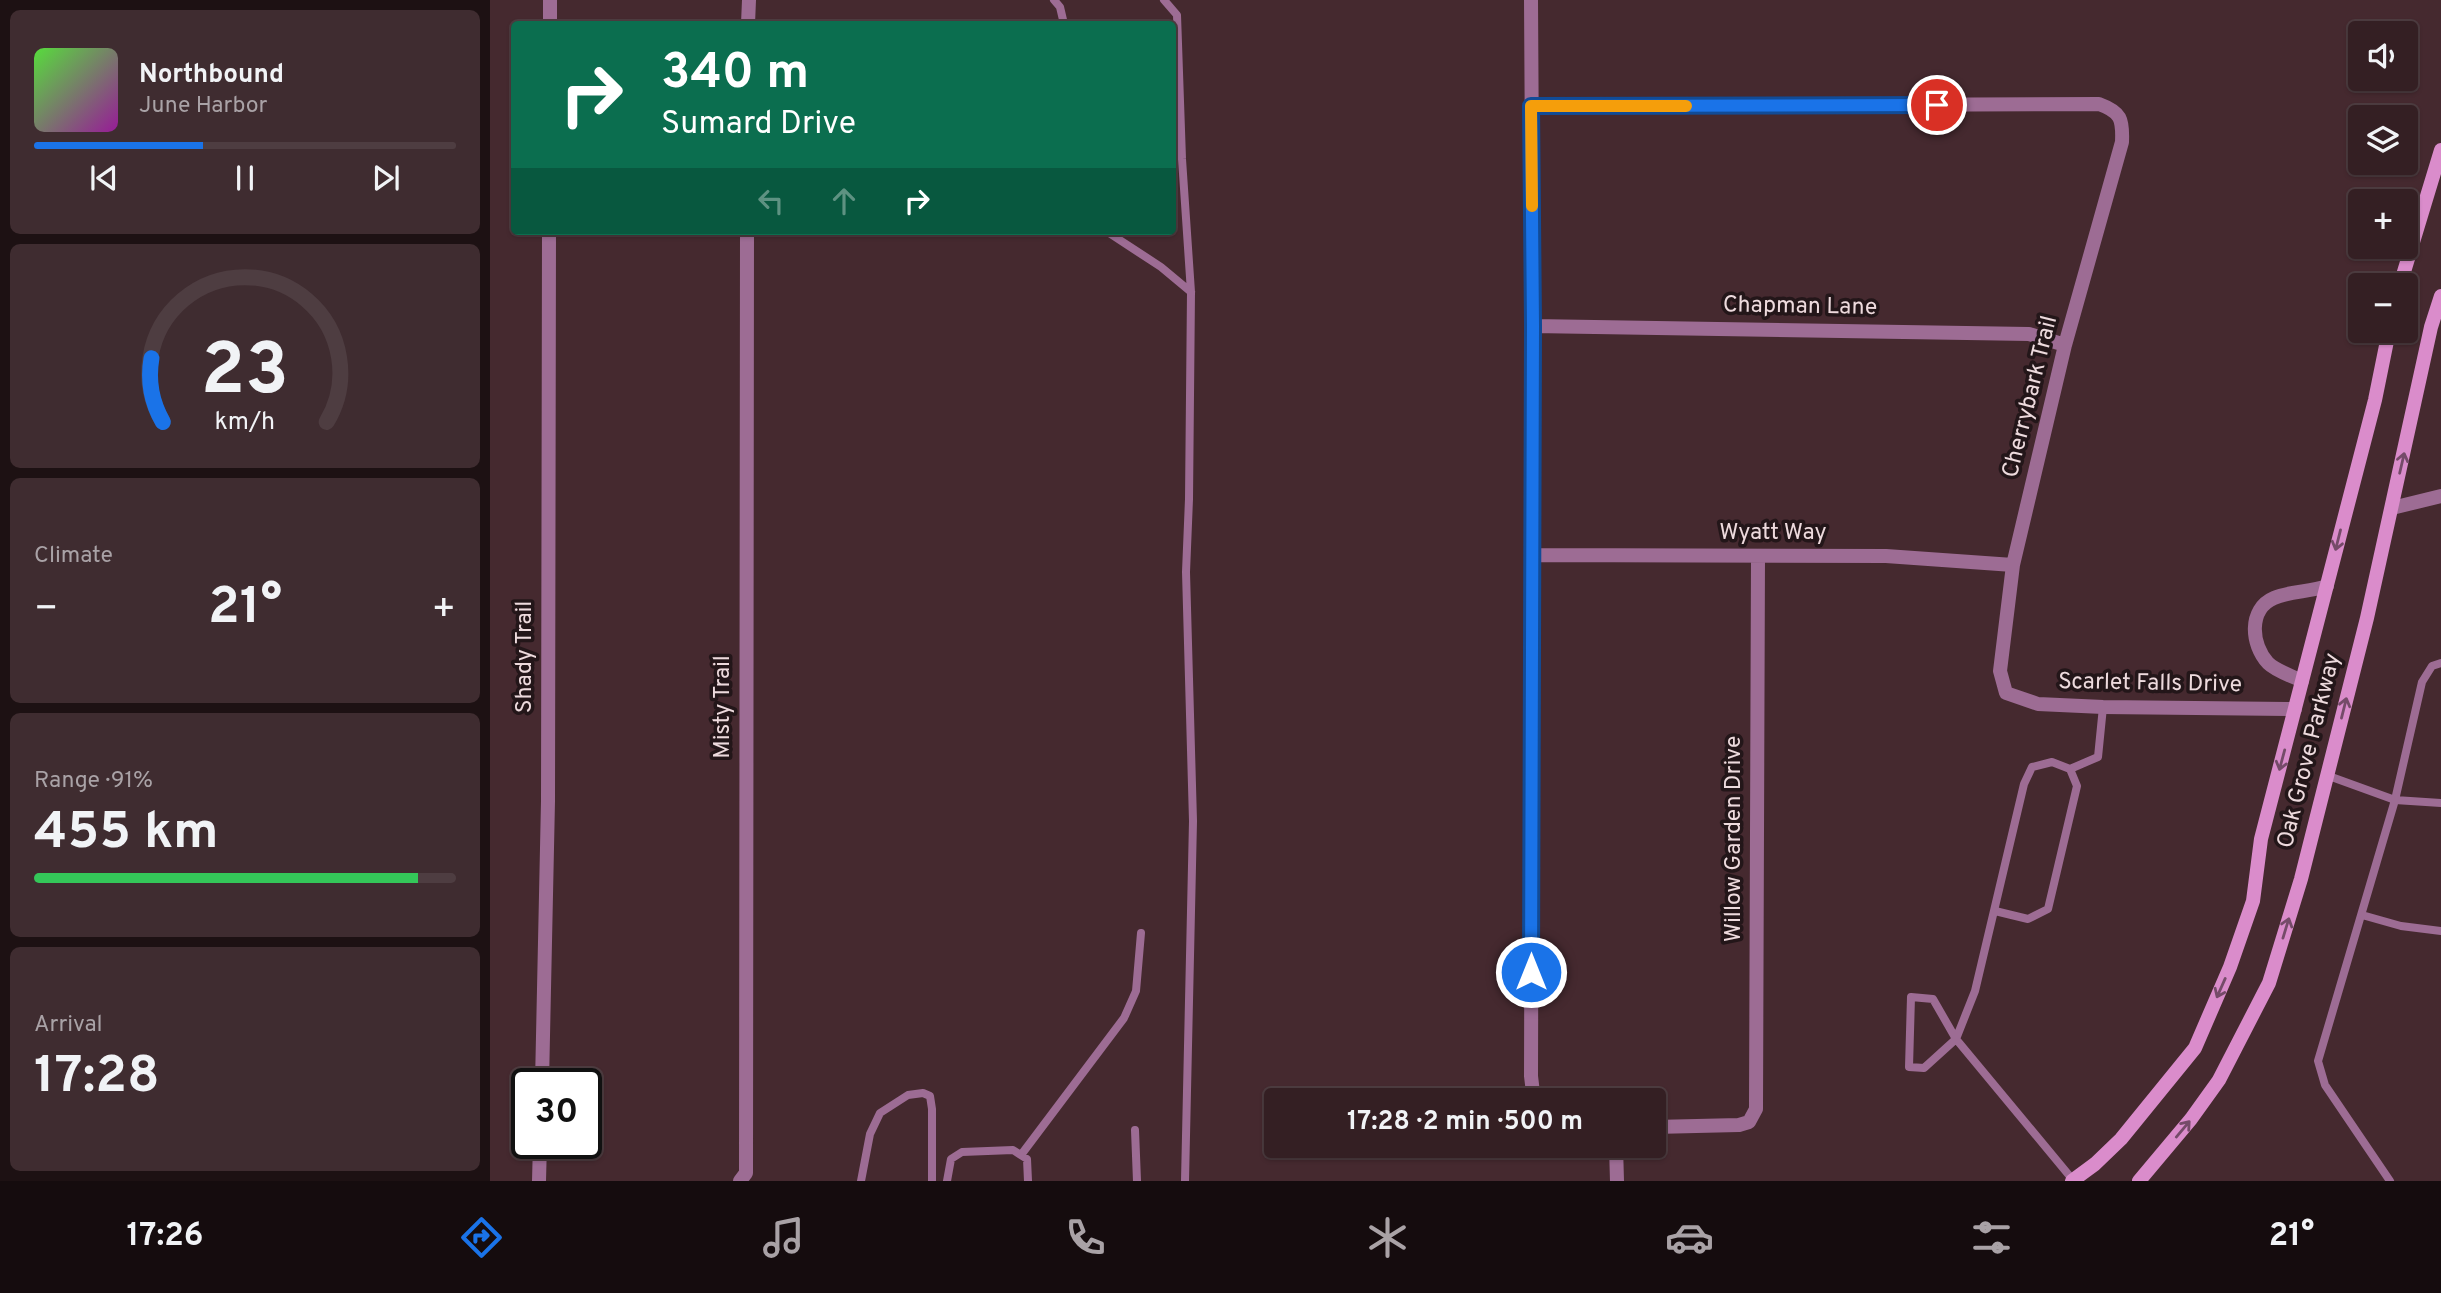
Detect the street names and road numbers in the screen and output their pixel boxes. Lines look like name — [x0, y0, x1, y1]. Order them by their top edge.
street label: Chapman Lane — [1723, 291, 1877, 323]
street label: Cherrybark Trail — [1997, 313, 2065, 481]
street label: Wyatt Way — [1719, 519, 1827, 548]
street label: Shady Trail — [511, 601, 540, 713]
street label: Oak Grove Parkway — [2272, 650, 2348, 852]
street label: Misty Trail — [709, 655, 738, 759]
street label: Scarlet Falls Drive — [2058, 668, 2242, 700]
street label: Willow Garden Drive — [1720, 736, 1749, 942]

